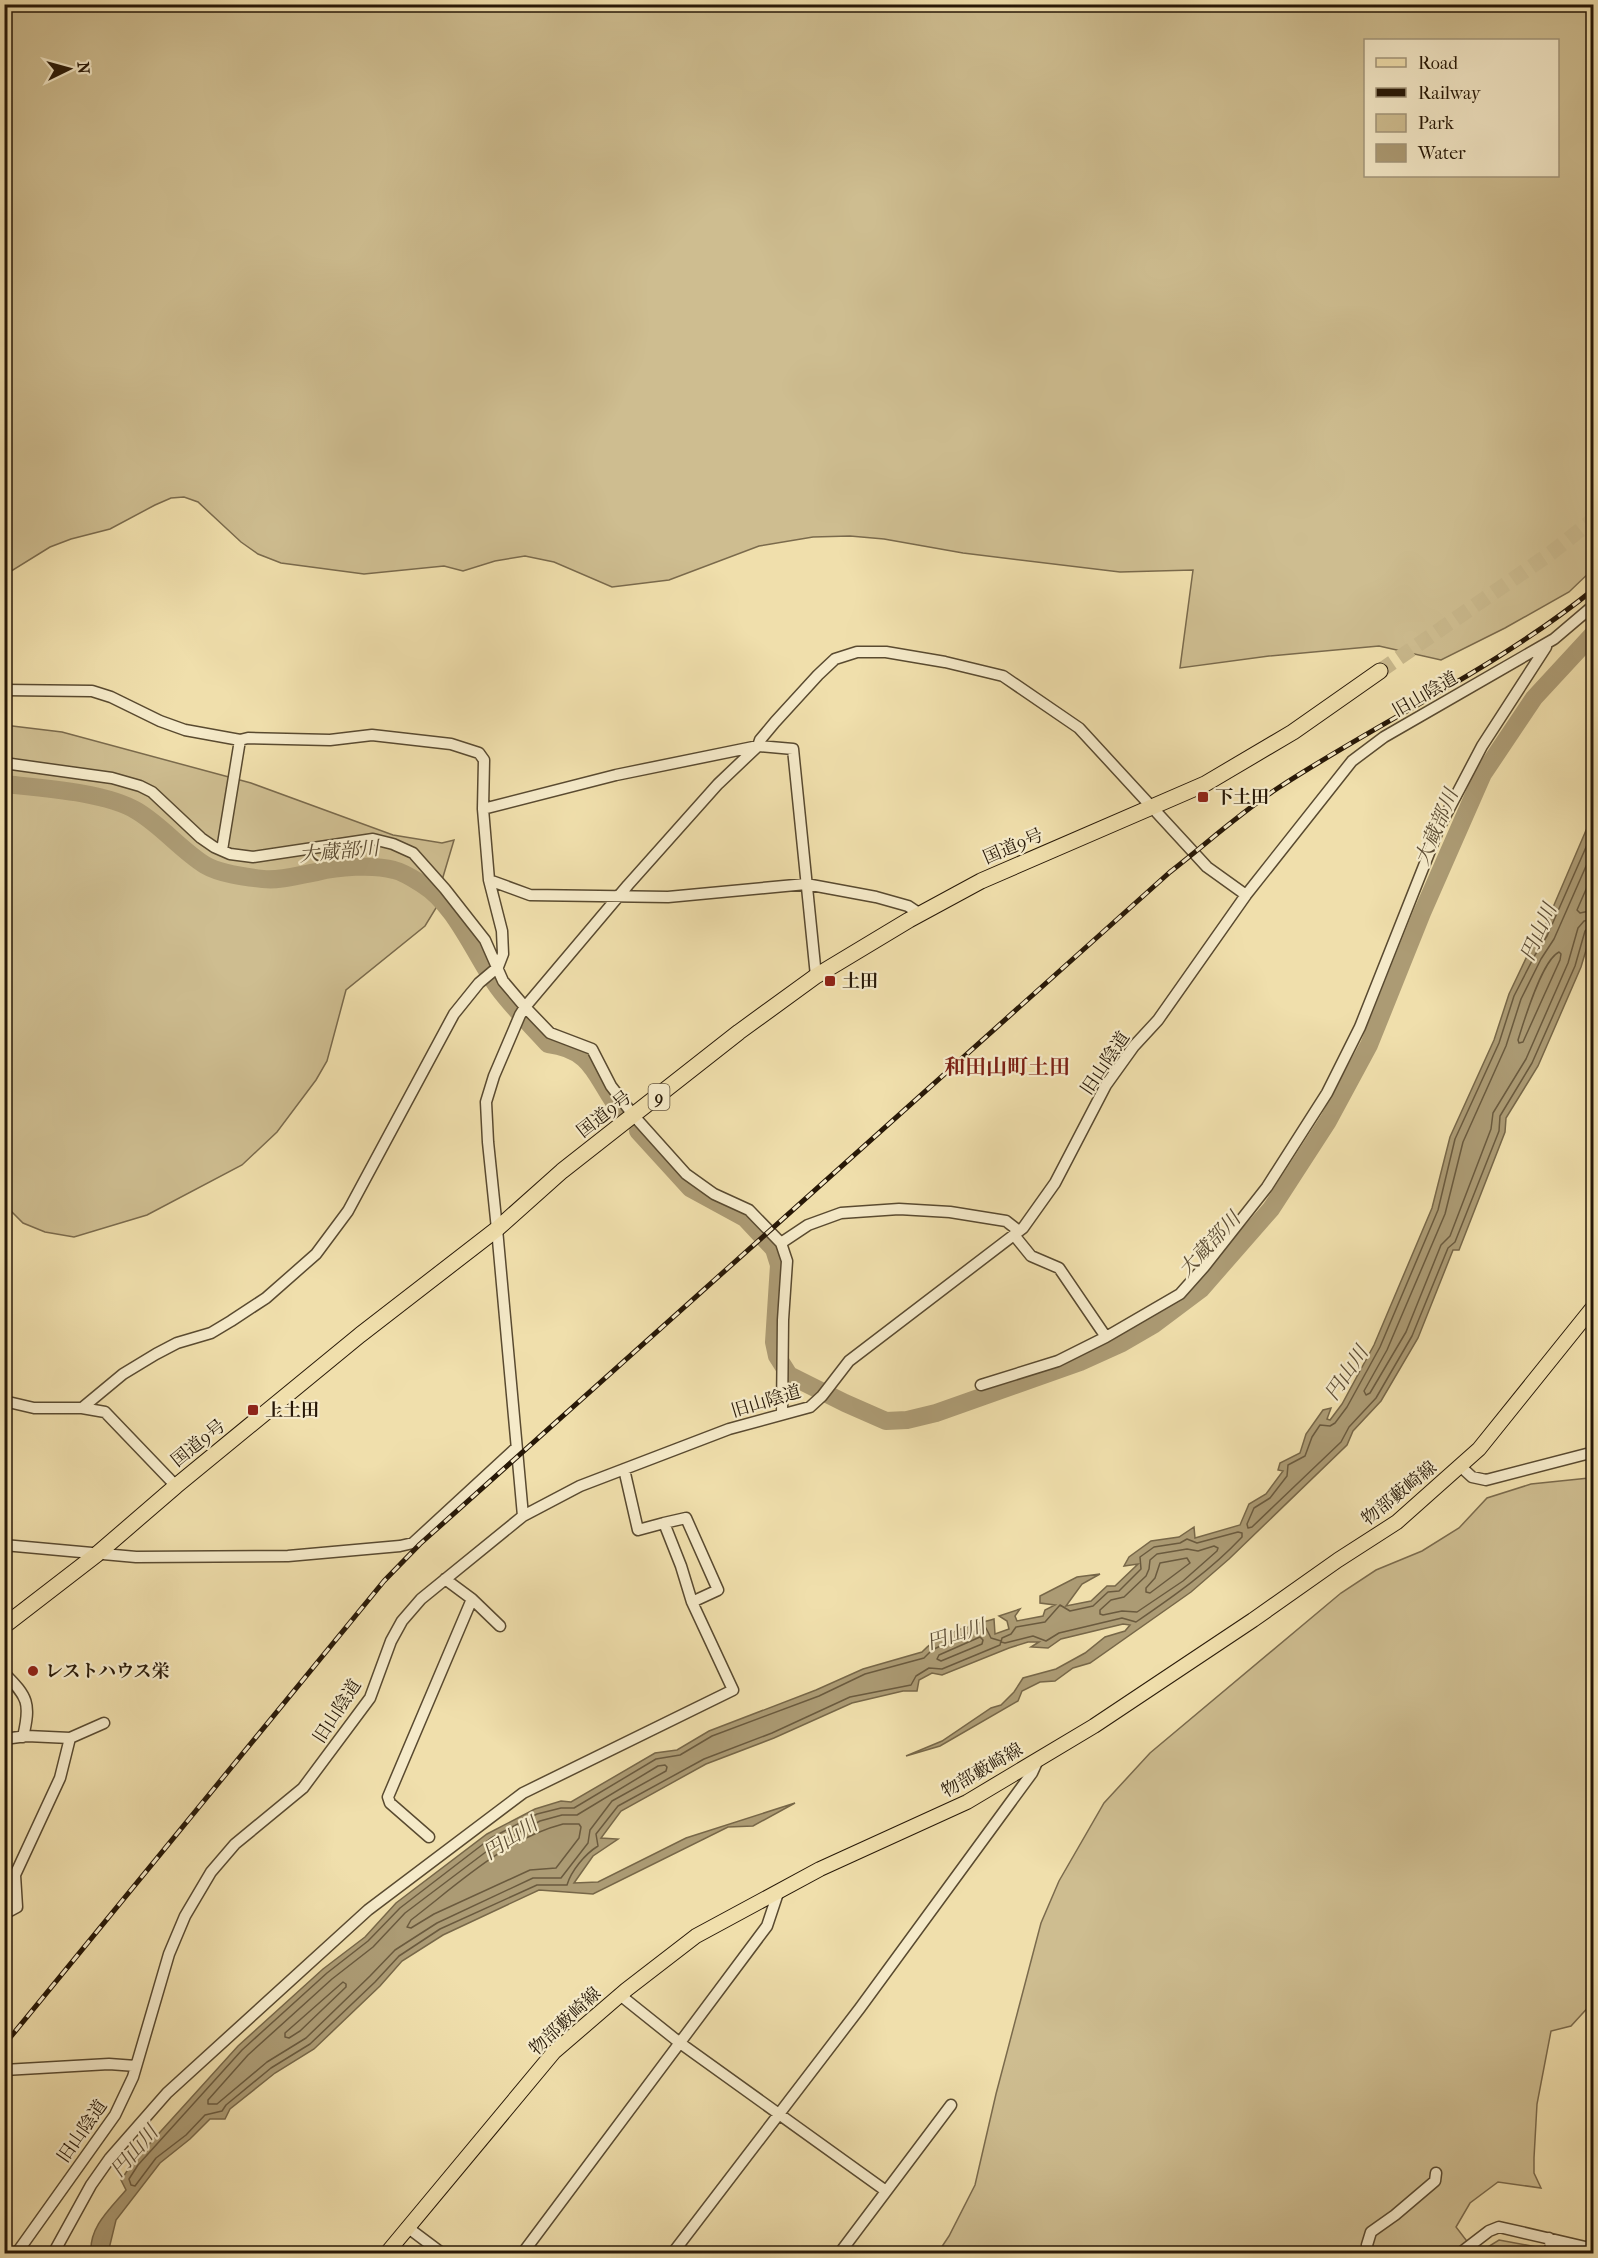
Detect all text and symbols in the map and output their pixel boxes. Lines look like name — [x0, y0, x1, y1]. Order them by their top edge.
north arrow — [39, 39, 99, 99]
legend — [1364, 39, 1559, 177]
text: Road — [1418, 53, 1458, 74]
text: N — [73, 61, 94, 75]
text: Railway — [1418, 83, 1482, 104]
text: Park — [1418, 113, 1455, 134]
text: Water — [1417, 143, 1466, 164]
street label: 旧山陰道 — [1389, 667, 1462, 722]
water label: 大蔵部川 — [1410, 784, 1463, 869]
place label: 下土田 — [1215, 787, 1269, 808]
marker: 下土田 — [1196, 790, 1210, 804]
street label: 国道9号 — [980, 824, 1047, 869]
water label: 大蔵部川 — [298, 836, 382, 866]
water label: 円山川 — [1516, 898, 1562, 964]
place label: 土田 — [842, 971, 878, 992]
marker: 土田 — [823, 974, 837, 988]
street label: 旧山陰道 — [1077, 1028, 1134, 1099]
district label: 和田山町土田 — [944, 1055, 1070, 1079]
road number: 9 — [648, 1084, 670, 1110]
street label: 国道9号 — [573, 1087, 636, 1142]
water label: 大蔵部川 — [1174, 1206, 1246, 1281]
water label: 円山川 — [1320, 1340, 1374, 1405]
street label: 旧山陰道 — [729, 1381, 804, 1422]
place label: 上土田 — [265, 1400, 319, 1421]
marker: 上土田 — [246, 1403, 260, 1417]
street label: 国道9号 — [167, 1415, 230, 1472]
street label: 物部藪崎線 — [1358, 1457, 1441, 1530]
water label: 円山川 — [924, 1614, 990, 1654]
place label: レストハウス栄 — [45, 1661, 170, 1682]
marker: レストハウス栄 — [26, 1664, 40, 1678]
street label: 旧山陰道 — [309, 1675, 366, 1747]
street label: 物部藪崎線 — [938, 1739, 1026, 1802]
water label: 円山川 — [479, 1811, 543, 1864]
street label: 物部藪崎線 — [525, 1983, 605, 2060]
street label: 旧山陰道 — [53, 2096, 112, 2167]
water label: 円山川 — [106, 2120, 164, 2182]

